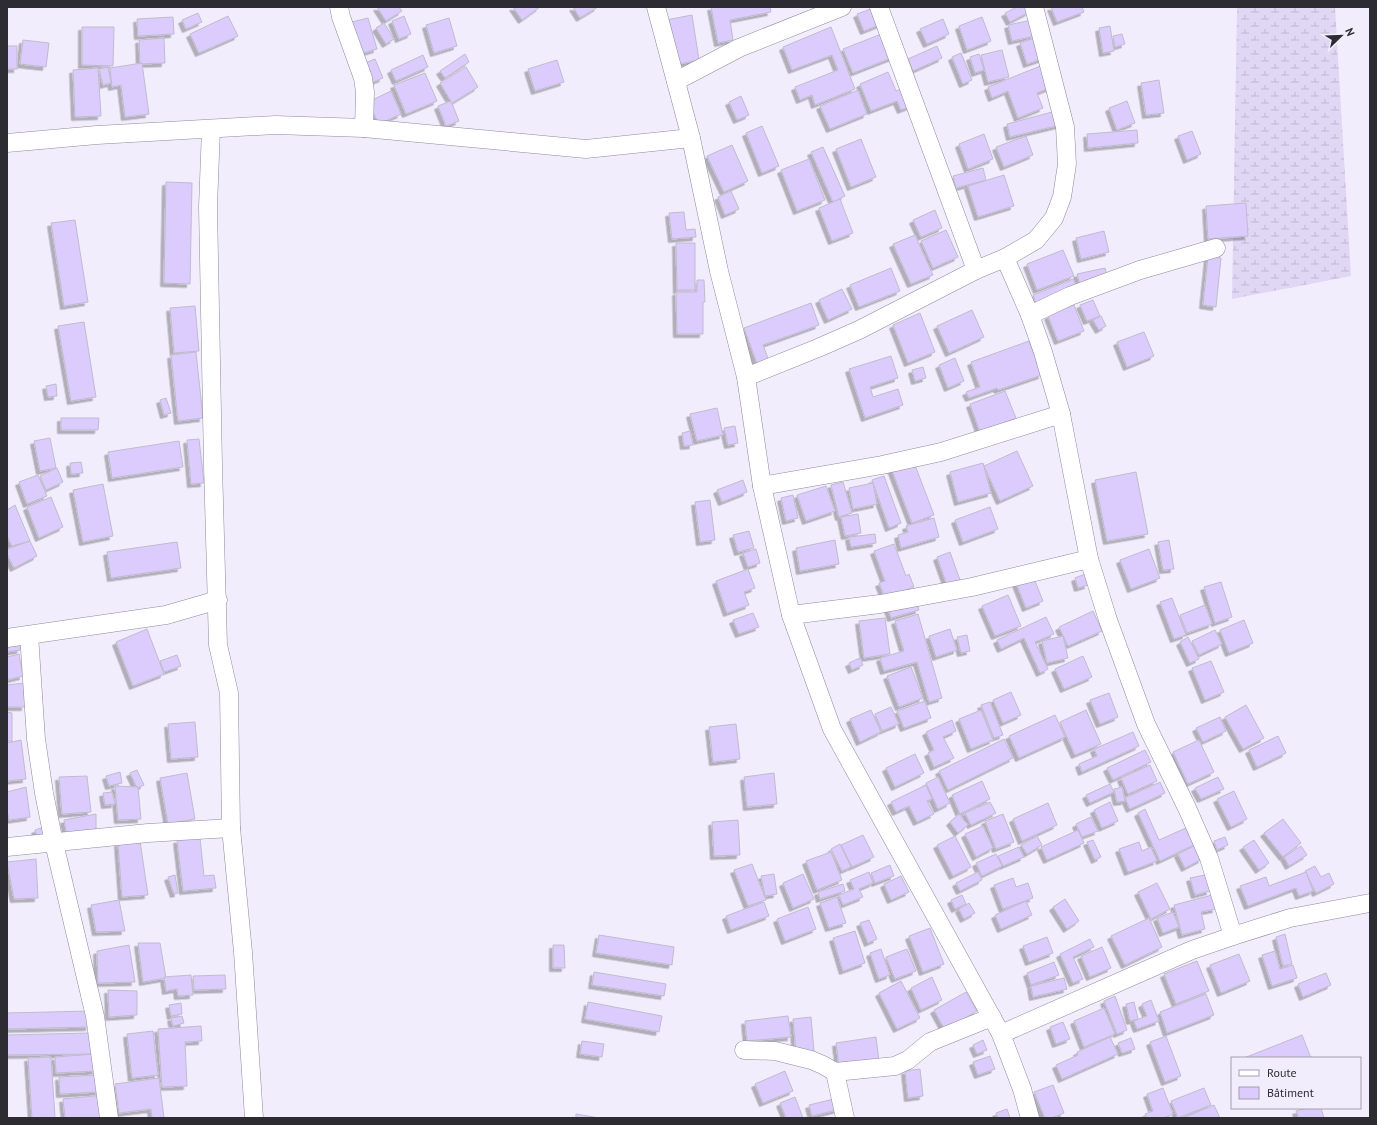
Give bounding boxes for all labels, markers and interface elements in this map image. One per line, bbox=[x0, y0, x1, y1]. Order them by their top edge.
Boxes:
north arrow bbox=[1321, 16, 1361, 56]
text: N bbox=[1342, 26, 1358, 38]
legend bbox=[1231, 1057, 1361, 1109]
text: Route bbox=[1267, 1065, 1297, 1080]
text: Bâtiment bbox=[1267, 1085, 1314, 1100]

